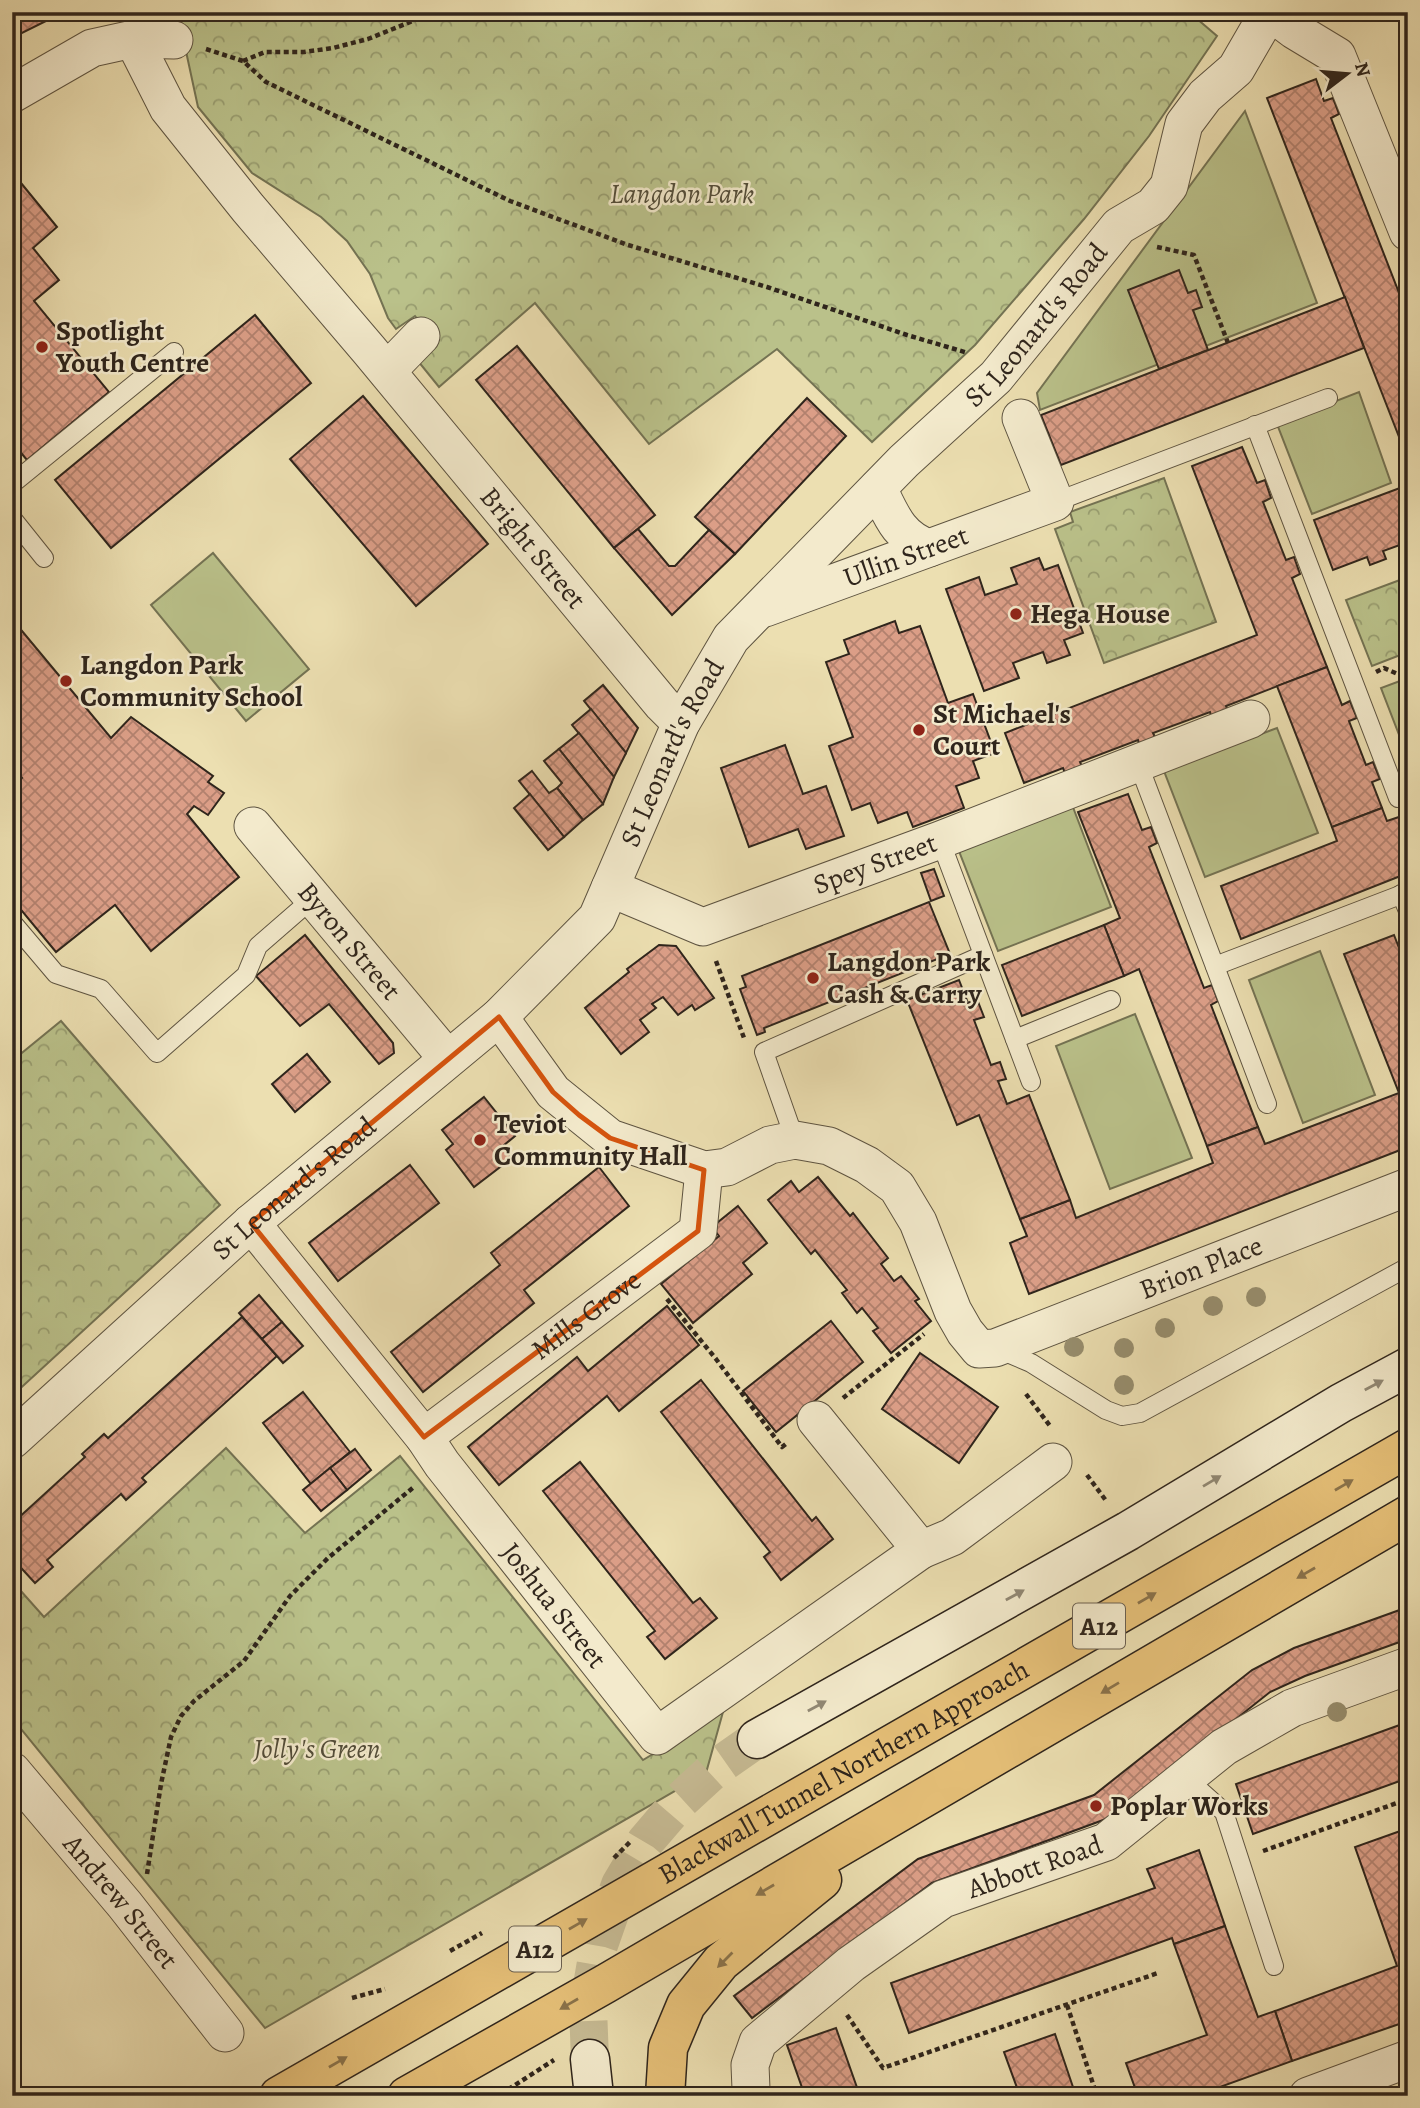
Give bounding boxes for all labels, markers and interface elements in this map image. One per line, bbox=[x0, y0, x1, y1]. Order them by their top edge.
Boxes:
north arrow bbox=[1312, 38, 1382, 108]
text: N bbox=[1348, 59, 1377, 80]
park label: Langdon Park bbox=[610, 175, 754, 213]
street label: St Leonard's Road bbox=[956, 234, 1117, 416]
place label: Spotlight Youth Centre bbox=[55, 312, 209, 382]
marker: Spotlight Youth Centre bbox=[34, 339, 50, 355]
street label: Bright Street bbox=[471, 479, 595, 617]
street label: Ullin Street bbox=[838, 516, 974, 597]
place label: Hega House bbox=[1030, 595, 1170, 633]
marker: Hega House bbox=[1008, 606, 1024, 622]
place label: Langdon Park Community School bbox=[80, 646, 303, 716]
street label: St Leonard's Road bbox=[611, 651, 734, 853]
marker: Langdon Park Community School bbox=[58, 673, 74, 689]
place label: St Michael's Court bbox=[933, 695, 1071, 765]
marker: St Michael's Court bbox=[911, 722, 927, 738]
street label: Spey Street bbox=[808, 824, 942, 904]
street label: Byron Street bbox=[289, 874, 410, 1008]
place label: Langdon Park Cash & Carry bbox=[827, 943, 991, 1013]
marker: Langdon Park Cash & Carry bbox=[805, 970, 821, 986]
place label: Teviot Community Hall bbox=[494, 1105, 688, 1175]
street label: St Leonard's Road bbox=[203, 1107, 385, 1269]
marker: Teviot Community Hall bbox=[472, 1132, 488, 1148]
street label: Brion Place bbox=[1134, 1226, 1268, 1309]
street label: Mills Grove bbox=[523, 1261, 649, 1369]
one-way arrow bbox=[1365, 1379, 1384, 1391]
one-way arrow bbox=[1202, 1474, 1221, 1487]
one-way arrow bbox=[1335, 1479, 1354, 1491]
street label: Joshua Street bbox=[492, 1535, 616, 1676]
one-way arrow bbox=[1296, 1567, 1316, 1579]
one-way arrow bbox=[1005, 1589, 1025, 1601]
one-way arrow bbox=[1137, 1592, 1157, 1604]
road number: A12 bbox=[1073, 1604, 1125, 1648]
street label: Blackwall Tunnel Northern Approach bbox=[651, 1650, 1036, 1893]
one-way arrow bbox=[1100, 1682, 1119, 1694]
one-way arrow bbox=[807, 1700, 826, 1712]
park label: Jolly's Green bbox=[253, 1730, 380, 1768]
place label: Poplar Works bbox=[1110, 1787, 1269, 1825]
marker: Poplar Works bbox=[1088, 1798, 1104, 1814]
street label: Andrew Street bbox=[54, 1825, 187, 1977]
street label: Abbott Road bbox=[961, 1825, 1108, 1908]
one-way arrow bbox=[756, 1884, 775, 1896]
one-way arrow bbox=[569, 1918, 588, 1930]
road number: A12 bbox=[509, 1926, 561, 1972]
one-way arrow bbox=[716, 1951, 733, 1968]
one-way arrow bbox=[559, 1998, 578, 2010]
one-way arrow bbox=[329, 2056, 348, 2068]

